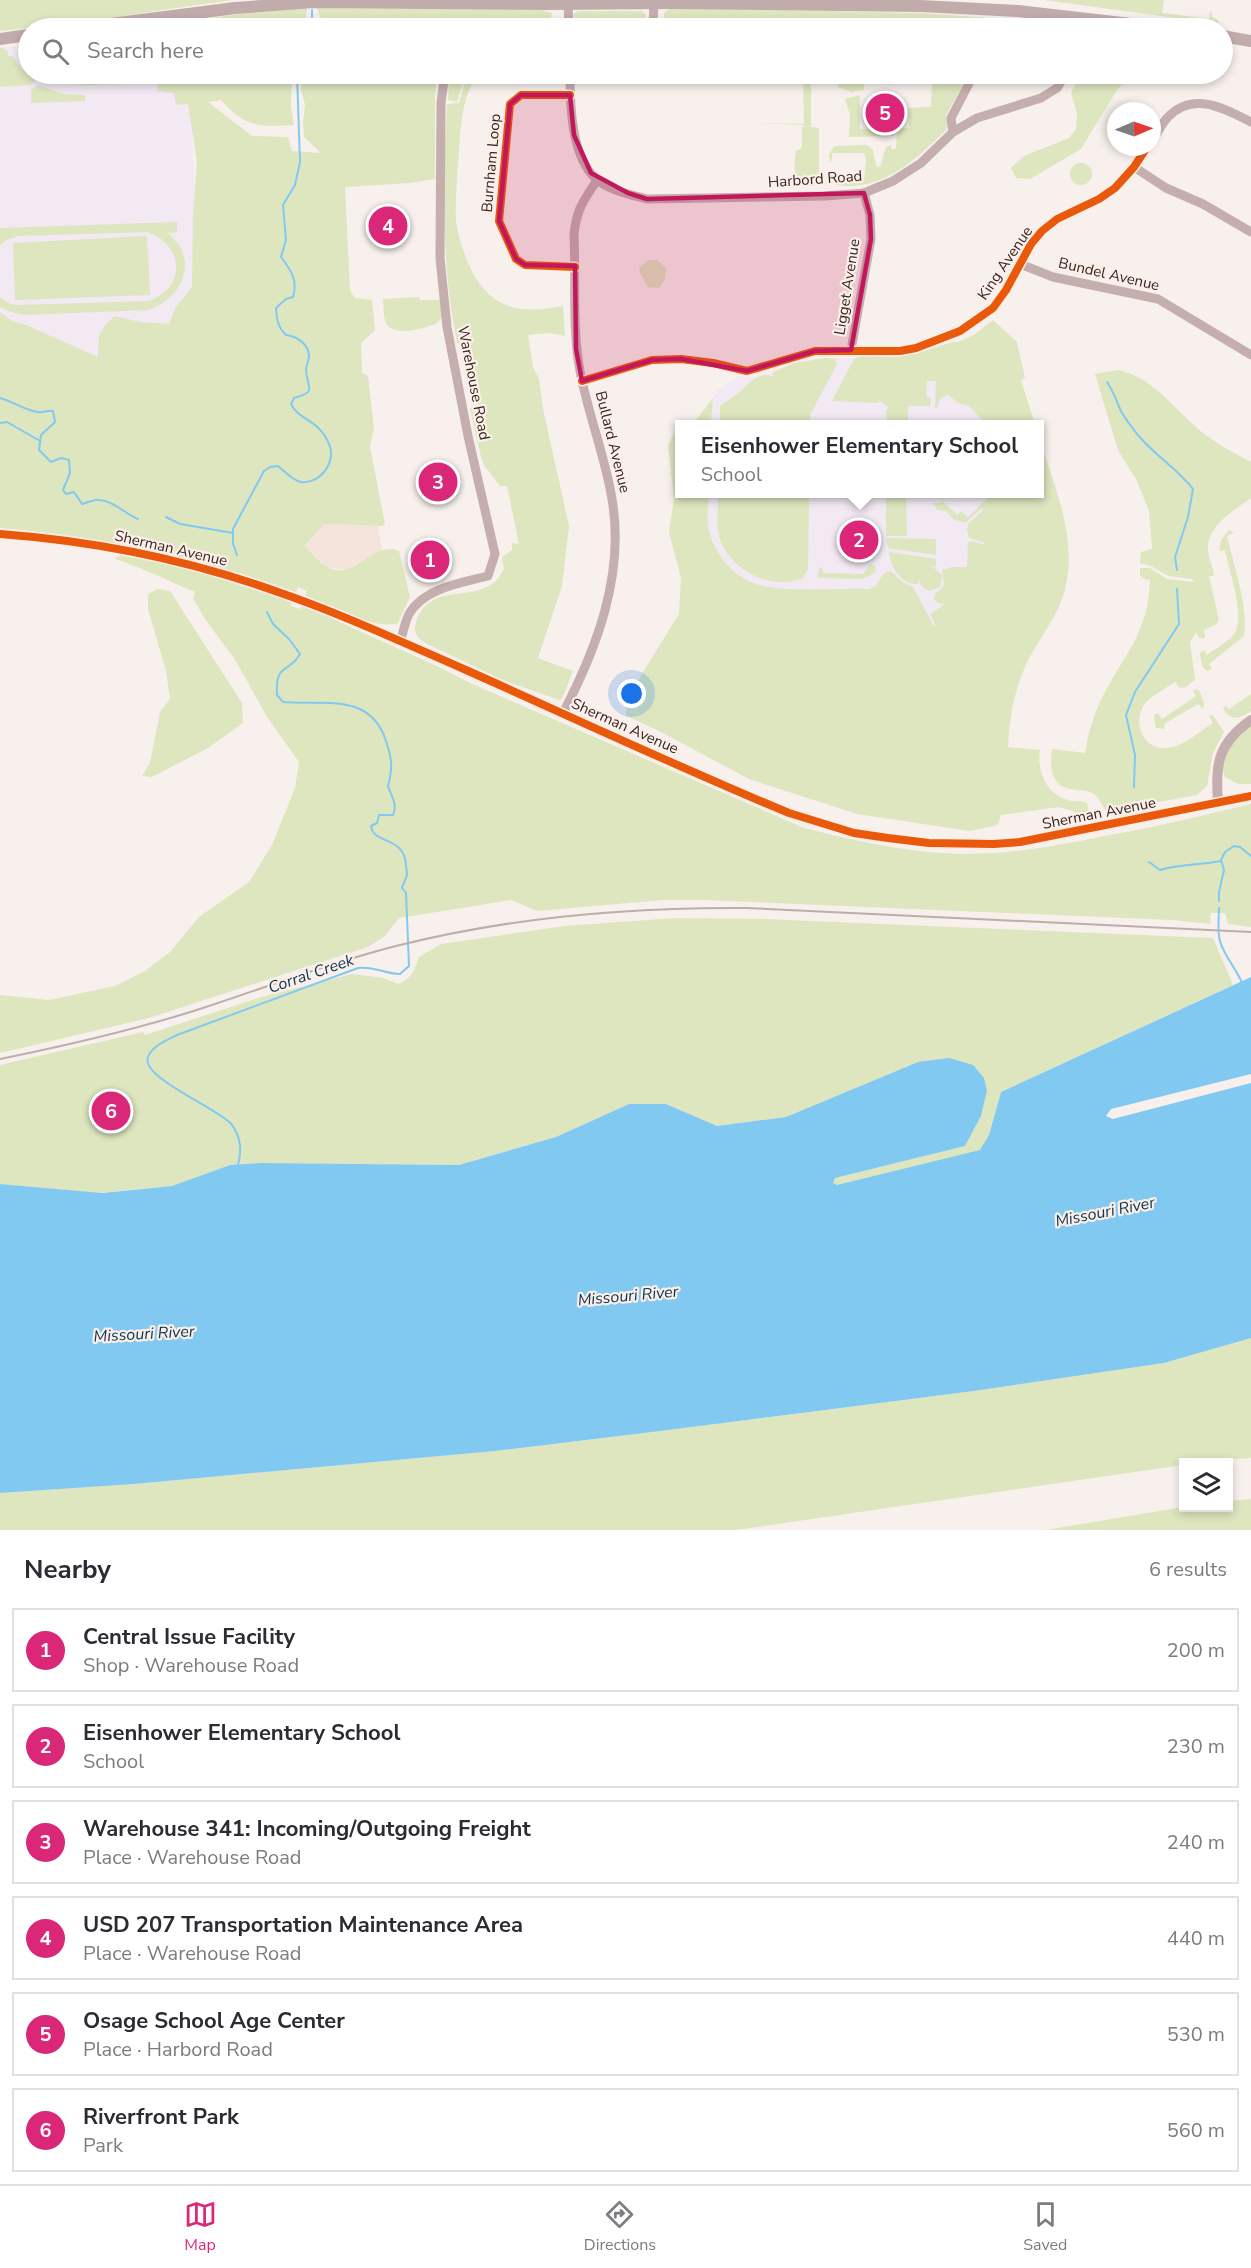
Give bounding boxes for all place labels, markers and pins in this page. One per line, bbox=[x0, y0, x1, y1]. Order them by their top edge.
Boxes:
pin: 5 bbox=[866, 90, 904, 136]
pin: 4 bbox=[368, 204, 408, 248]
pin: 3 bbox=[418, 460, 458, 504]
pin: 2 bbox=[840, 518, 878, 562]
pin: 1 bbox=[410, 538, 450, 582]
pin: 6 bbox=[92, 1088, 130, 1134]

